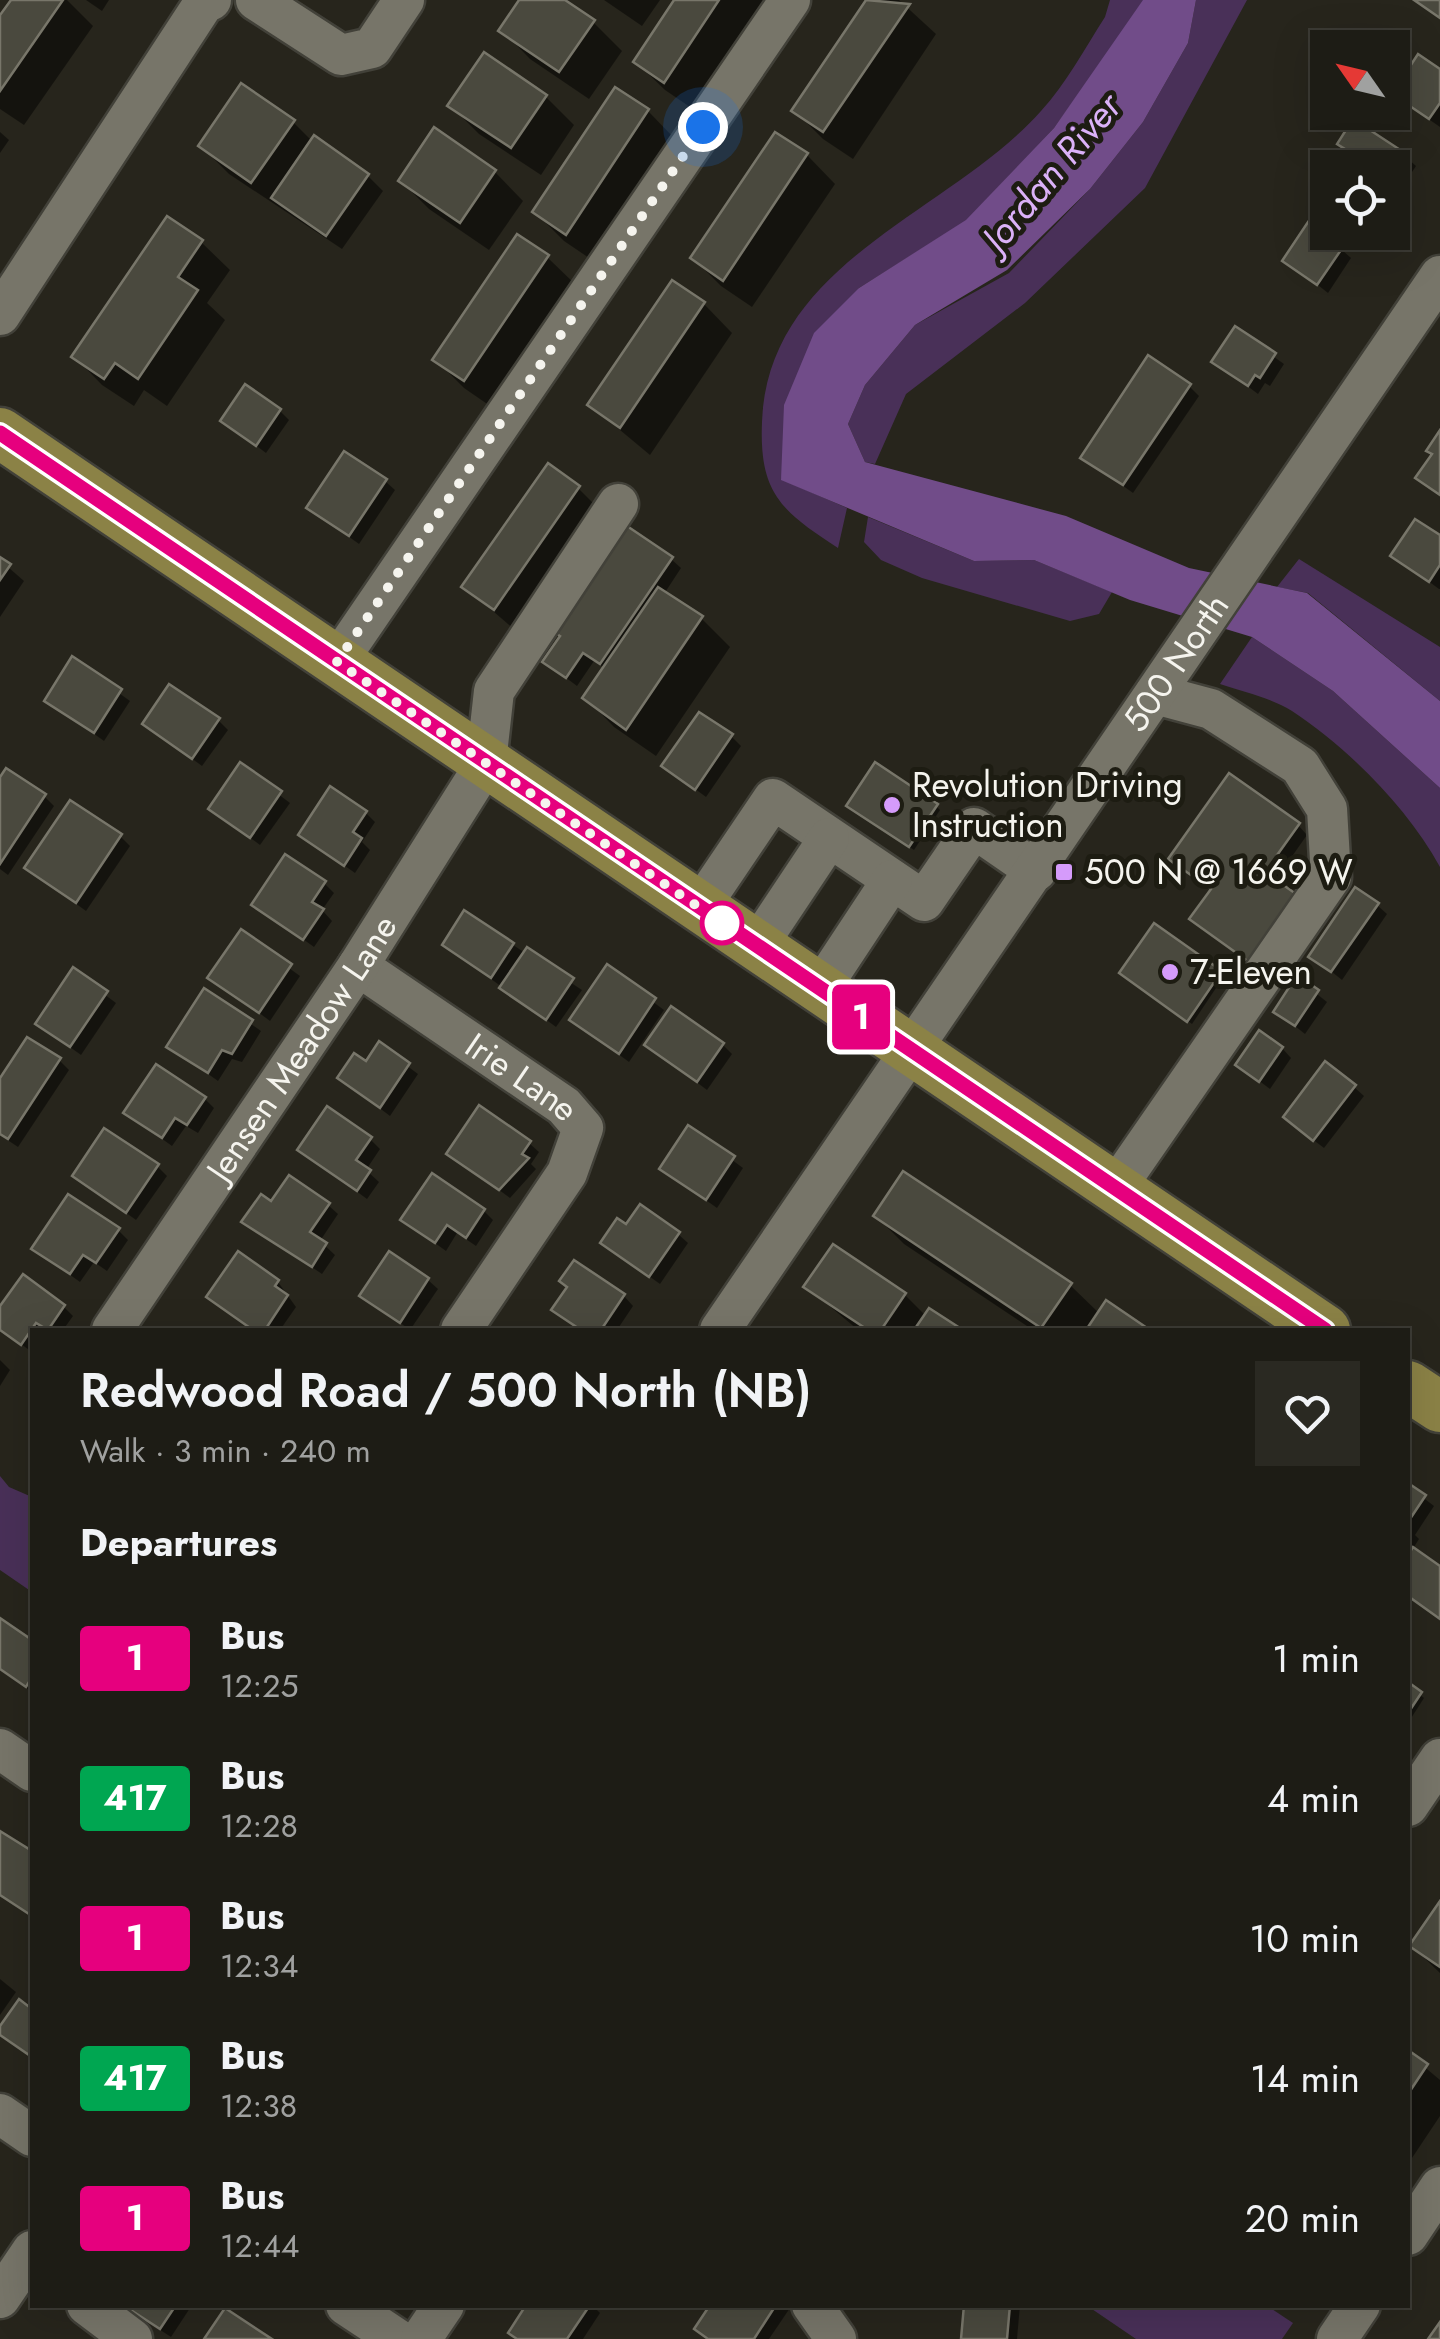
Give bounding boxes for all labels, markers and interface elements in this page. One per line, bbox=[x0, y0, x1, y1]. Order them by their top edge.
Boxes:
north arrow bbox=[1310, 30, 1410, 130]
map controls bbox=[1310, 30, 1410, 250]
water label: Jordan River bbox=[964, 79, 1135, 269]
your location bbox=[678, 102, 728, 152]
button: locate bbox=[1310, 150, 1410, 250]
street label: 500 North bbox=[1111, 584, 1241, 742]
place label: Revolution Driving Instruction bbox=[912, 760, 1183, 850]
marker: Revolution Driving Instruction bbox=[881, 794, 903, 816]
place label: 500 N @ 1669 W bbox=[1084, 847, 1353, 897]
marker: 500 N @ 1669 W bbox=[1053, 861, 1075, 883]
unlabelled marker bbox=[701, 902, 743, 944]
street label: Jensen Meadow Lane bbox=[192, 905, 409, 1194]
place label: 7-Eleven bbox=[1190, 947, 1312, 997]
marker: 7-Eleven bbox=[1159, 961, 1181, 983]
line badge: 1 bbox=[828, 984, 894, 1050]
text: 1 bbox=[852, 992, 870, 1042]
street label: Irie Lane bbox=[455, 1021, 591, 1132]
text: Redwood Road / 500 North (NB) bbox=[80, 1356, 812, 1425]
button: heart bbox=[1255, 1361, 1360, 1466]
text: Walk · 3 min · 240 m bbox=[80, 1428, 371, 1474]
text: Departures bbox=[80, 1515, 277, 1570]
text: Bus bbox=[220, 1608, 284, 1663]
text: 1 min bbox=[1272, 1631, 1360, 1686]
text: 1 bbox=[126, 1633, 144, 1683]
text: 12:25 bbox=[220, 1663, 298, 1709]
text: Bus bbox=[220, 1748, 284, 1803]
text: 4 min bbox=[1267, 1771, 1360, 1826]
text: 417 bbox=[103, 1773, 167, 1823]
text: 12:28 bbox=[220, 1803, 298, 1849]
text: Bus bbox=[220, 1888, 284, 1943]
text: 10 min bbox=[1249, 1911, 1360, 1966]
text: 1 bbox=[126, 1913, 144, 1963]
text: 12:34 bbox=[220, 1943, 298, 1989]
text: Bus bbox=[220, 2028, 284, 2083]
text: 14 min bbox=[1250, 2051, 1360, 2106]
text: 417 bbox=[103, 2053, 167, 2103]
text: 12:38 bbox=[220, 2083, 297, 2129]
text: Bus bbox=[220, 2168, 284, 2223]
text: 20 min bbox=[1245, 2191, 1360, 2246]
text: 1 bbox=[126, 2193, 144, 2243]
text: 12:44 bbox=[220, 2223, 300, 2269]

